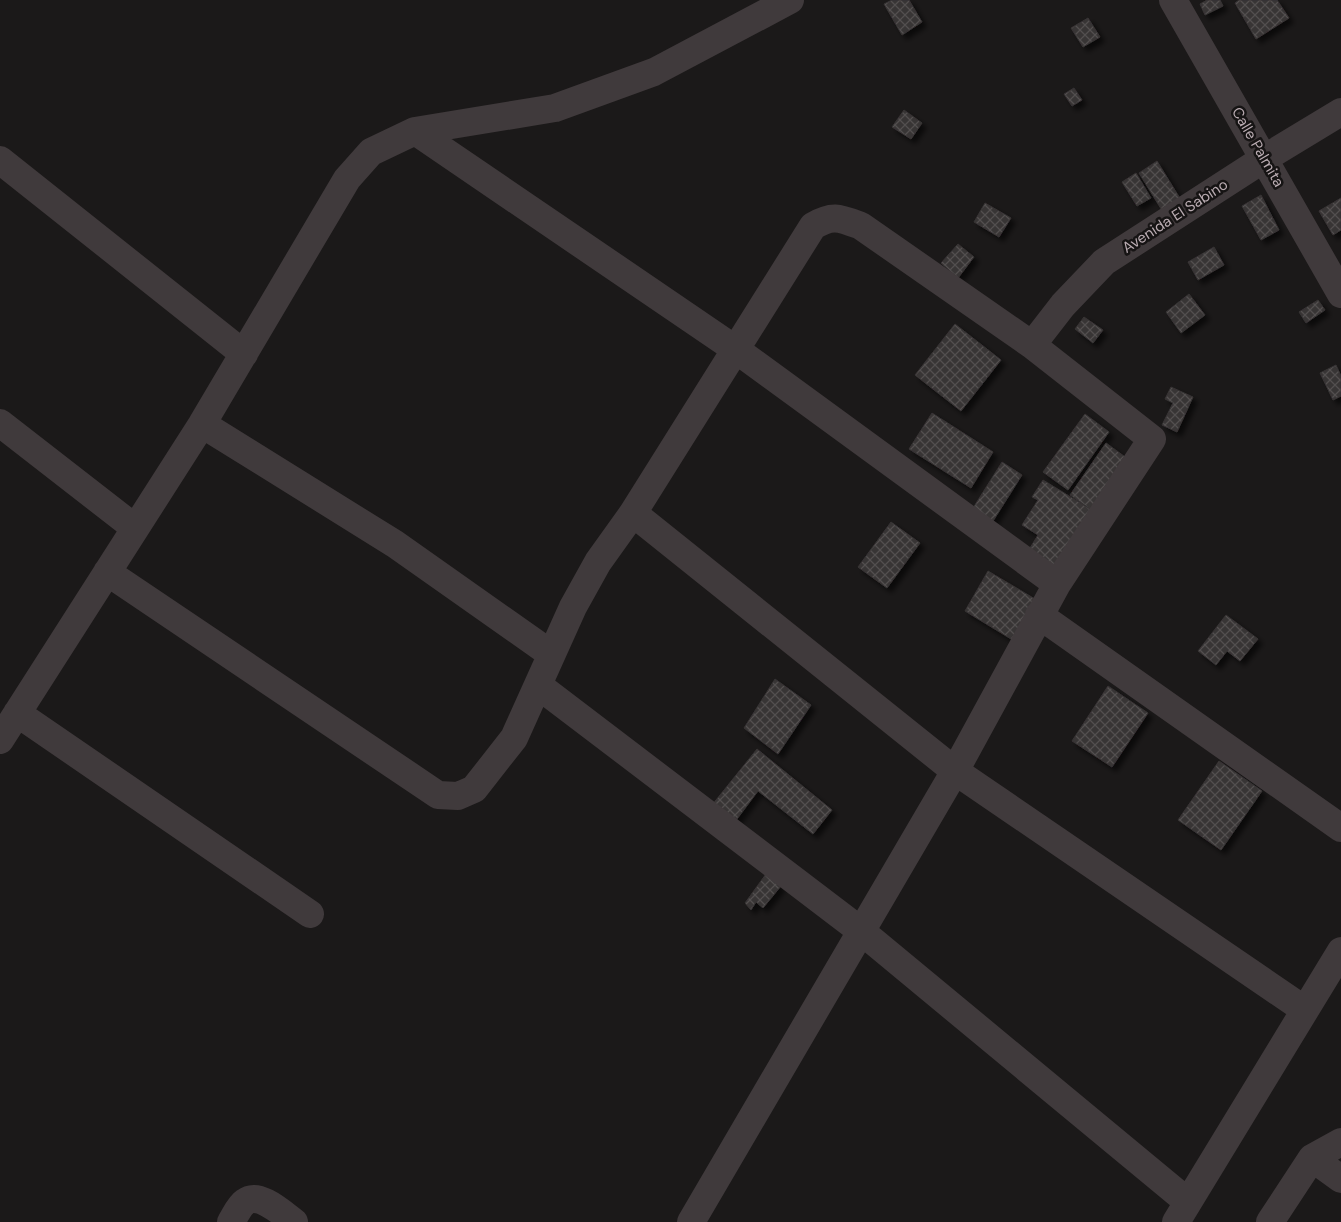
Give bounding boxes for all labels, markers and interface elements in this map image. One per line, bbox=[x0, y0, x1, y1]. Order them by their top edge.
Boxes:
street label: Calle Palmita bbox=[1227, 103, 1289, 191]
street label: Avenida El Sabino bbox=[1118, 174, 1232, 258]

